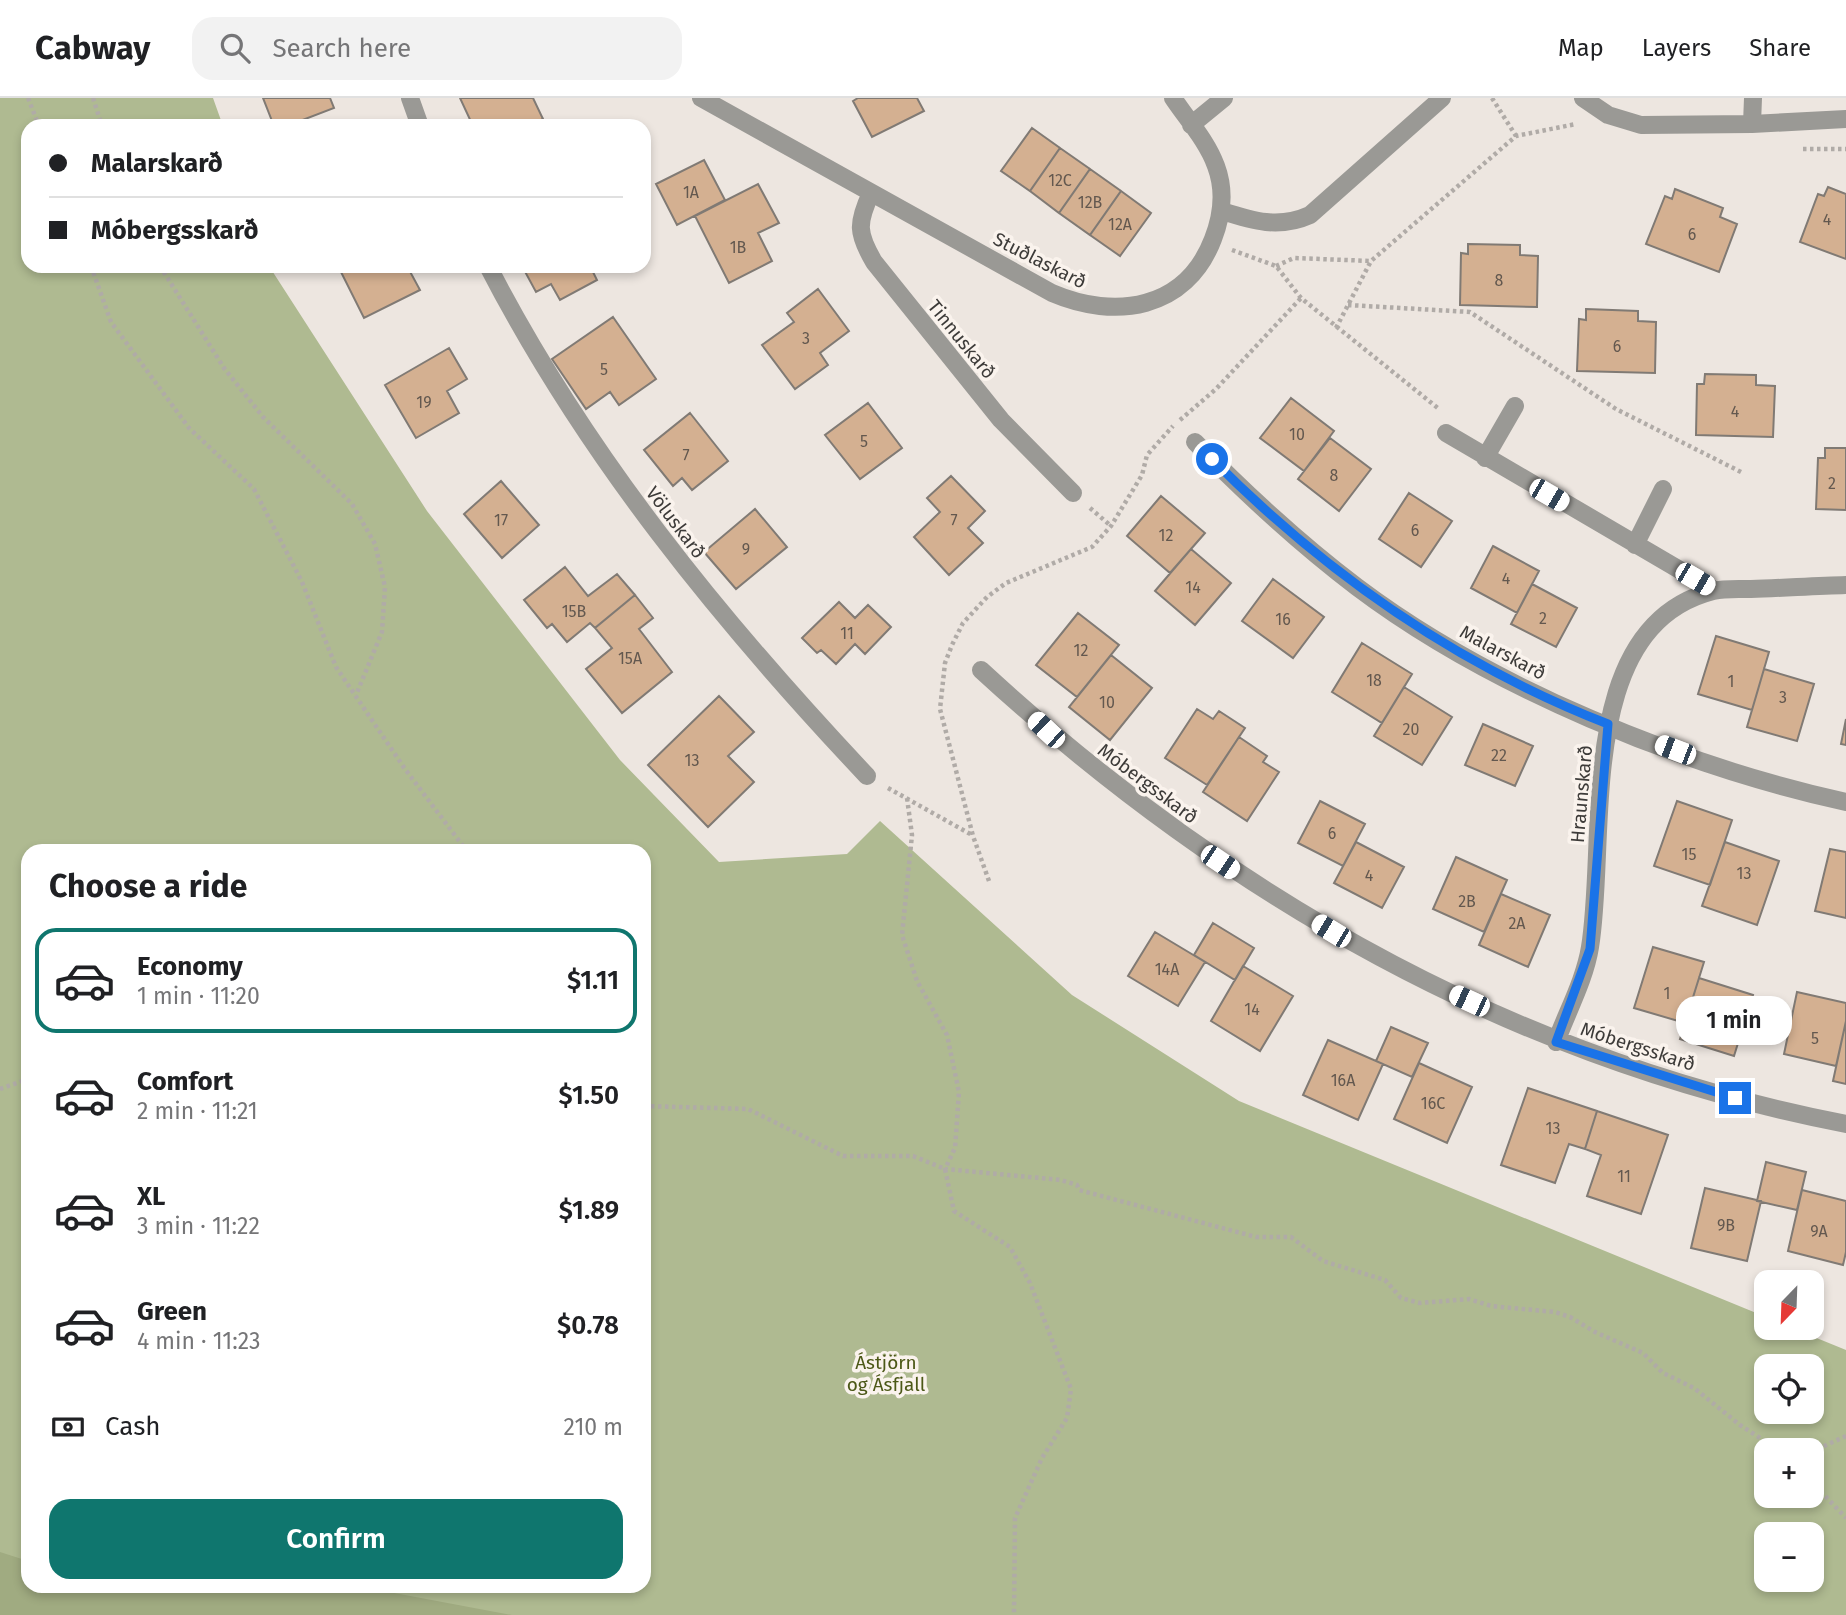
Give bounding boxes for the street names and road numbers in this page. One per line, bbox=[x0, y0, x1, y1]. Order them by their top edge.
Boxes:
street label: Stuðlaskarð bbox=[990, 227, 1090, 294]
street label: Tinnuskarð bbox=[923, 295, 1000, 383]
street label: Völuskarð bbox=[641, 482, 710, 563]
street label: Malarskarð bbox=[1456, 620, 1550, 685]
street label: Móbergsskarð bbox=[1093, 738, 1202, 828]
street label: Hraunskarð bbox=[1566, 744, 1597, 844]
street label: Móbergsskarð bbox=[1578, 1017, 1698, 1076]

